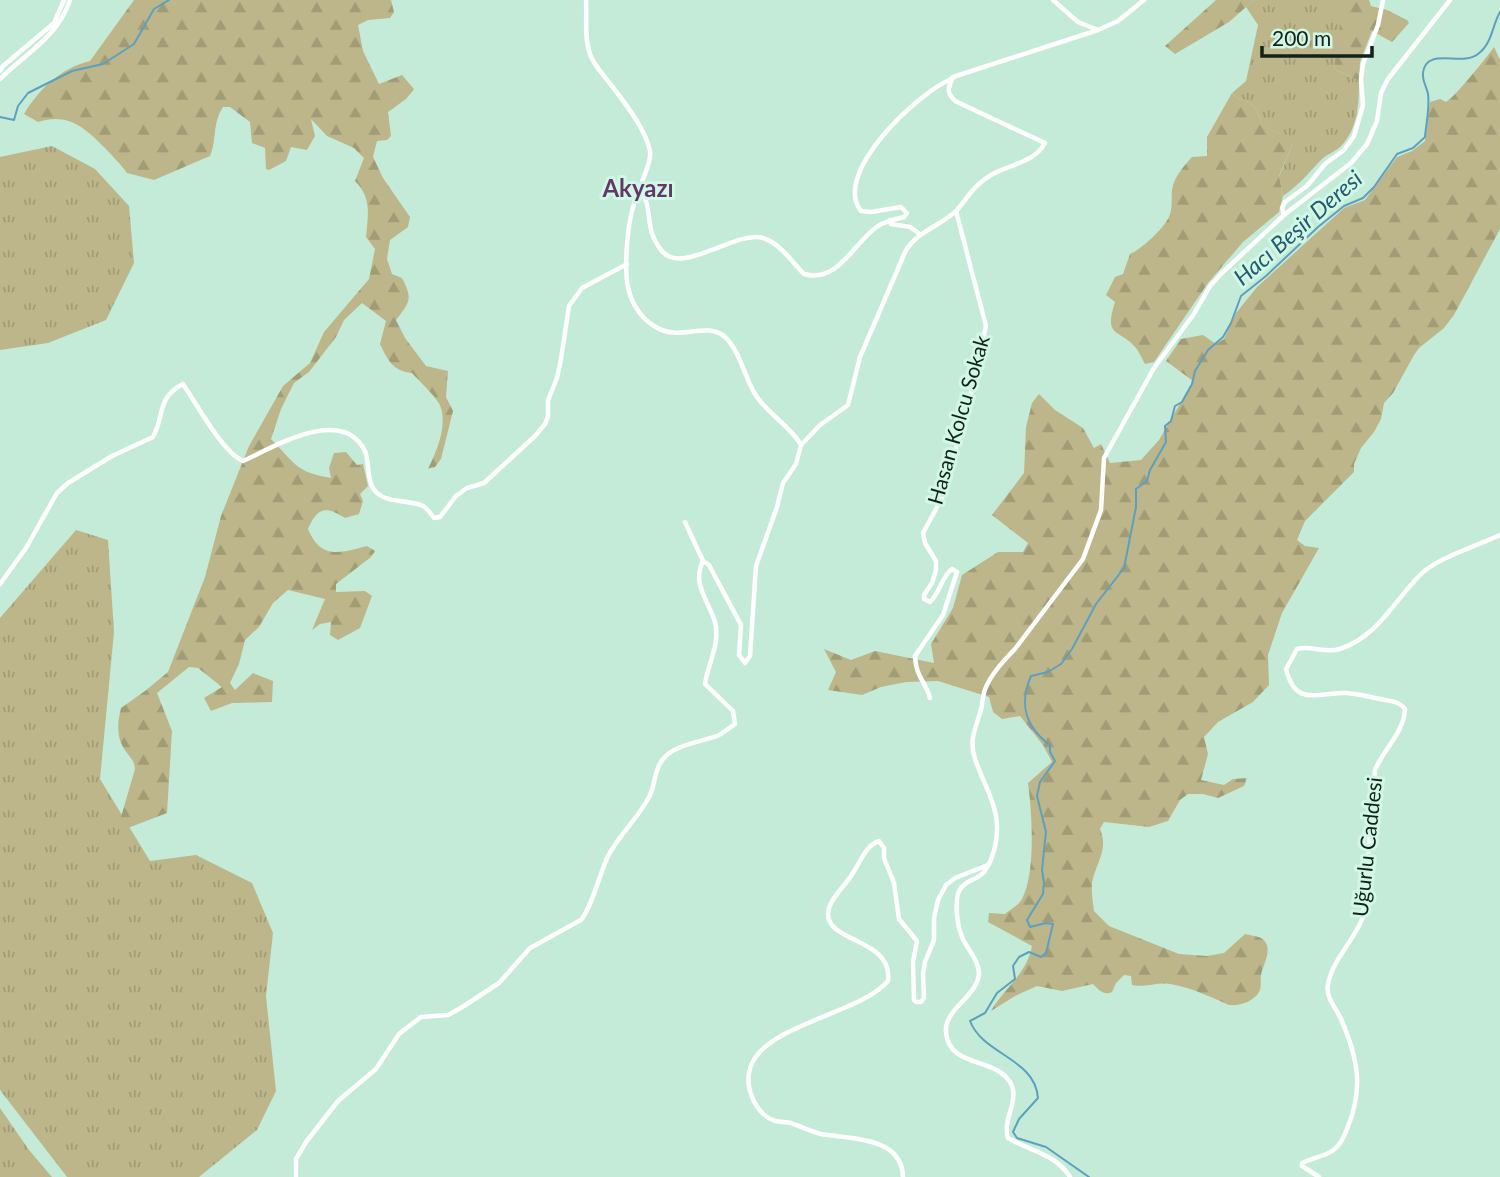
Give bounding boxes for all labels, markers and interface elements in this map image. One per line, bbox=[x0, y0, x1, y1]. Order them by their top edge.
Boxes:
scale bar bbox=[1262, 14, 1372, 58]
text: 200 m bbox=[1272, 25, 1331, 50]
water label: Hacı Beşir Deresi bbox=[1227, 164, 1367, 291]
district label: Akyazı bbox=[601, 173, 674, 202]
street label: Hasan Kolcu Sokak bbox=[921, 332, 994, 507]
street label: Uğurlu Caddesi bbox=[1347, 776, 1386, 918]

